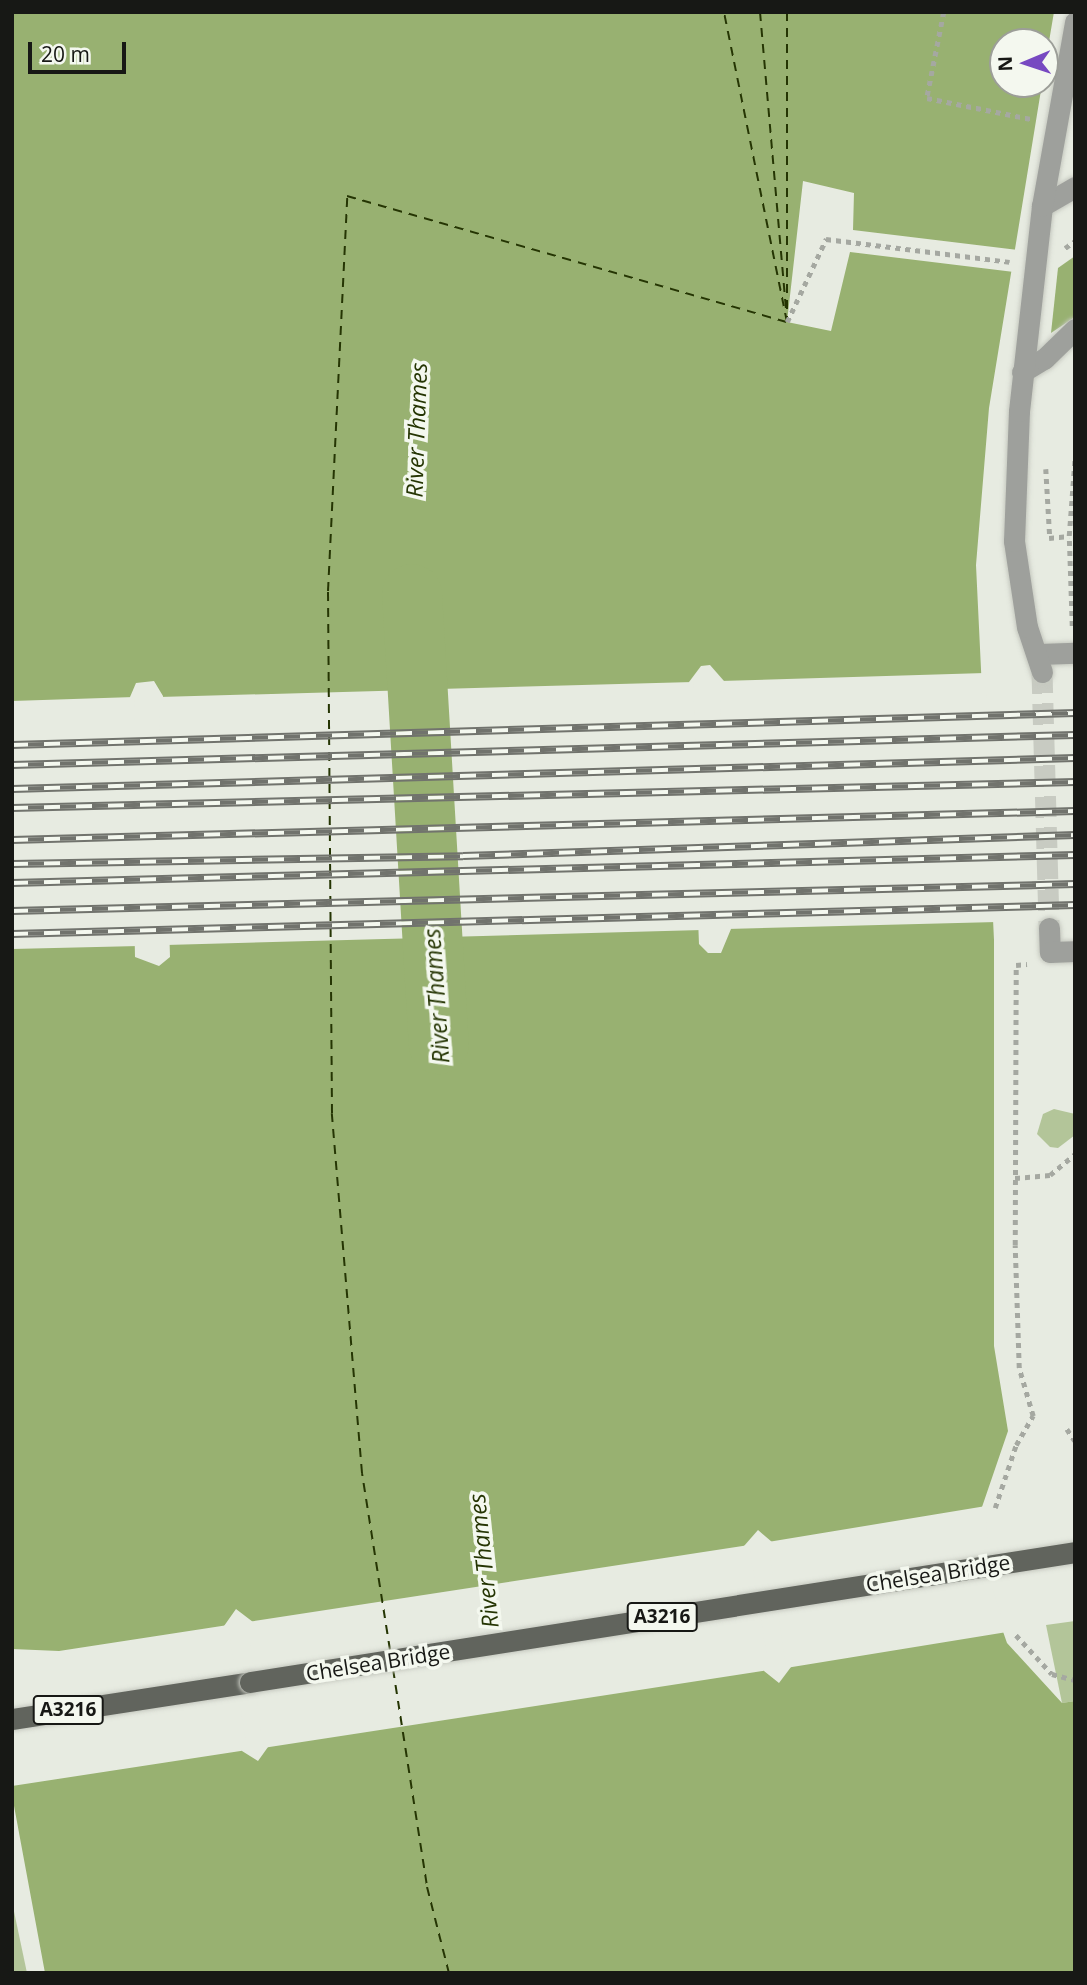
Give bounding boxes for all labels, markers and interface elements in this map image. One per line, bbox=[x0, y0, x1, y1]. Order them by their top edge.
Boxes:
scale bar bbox=[32, 28, 130, 72]
north arrow bbox=[989, 28, 1059, 98]
text: 20 m bbox=[41, 40, 90, 68]
text: N bbox=[992, 55, 1018, 72]
water label: River Thames bbox=[400, 362, 432, 498]
water label: River Thames bbox=[418, 928, 454, 1064]
water label: River Thames bbox=[462, 1492, 504, 1630]
street label: Chelsea Bridge bbox=[864, 1549, 1012, 1597]
road number: A3216 bbox=[625, 1602, 699, 1632]
street label: Chelsea Bridge bbox=[304, 1638, 452, 1686]
road number: A3216 bbox=[31, 1694, 105, 1726]

